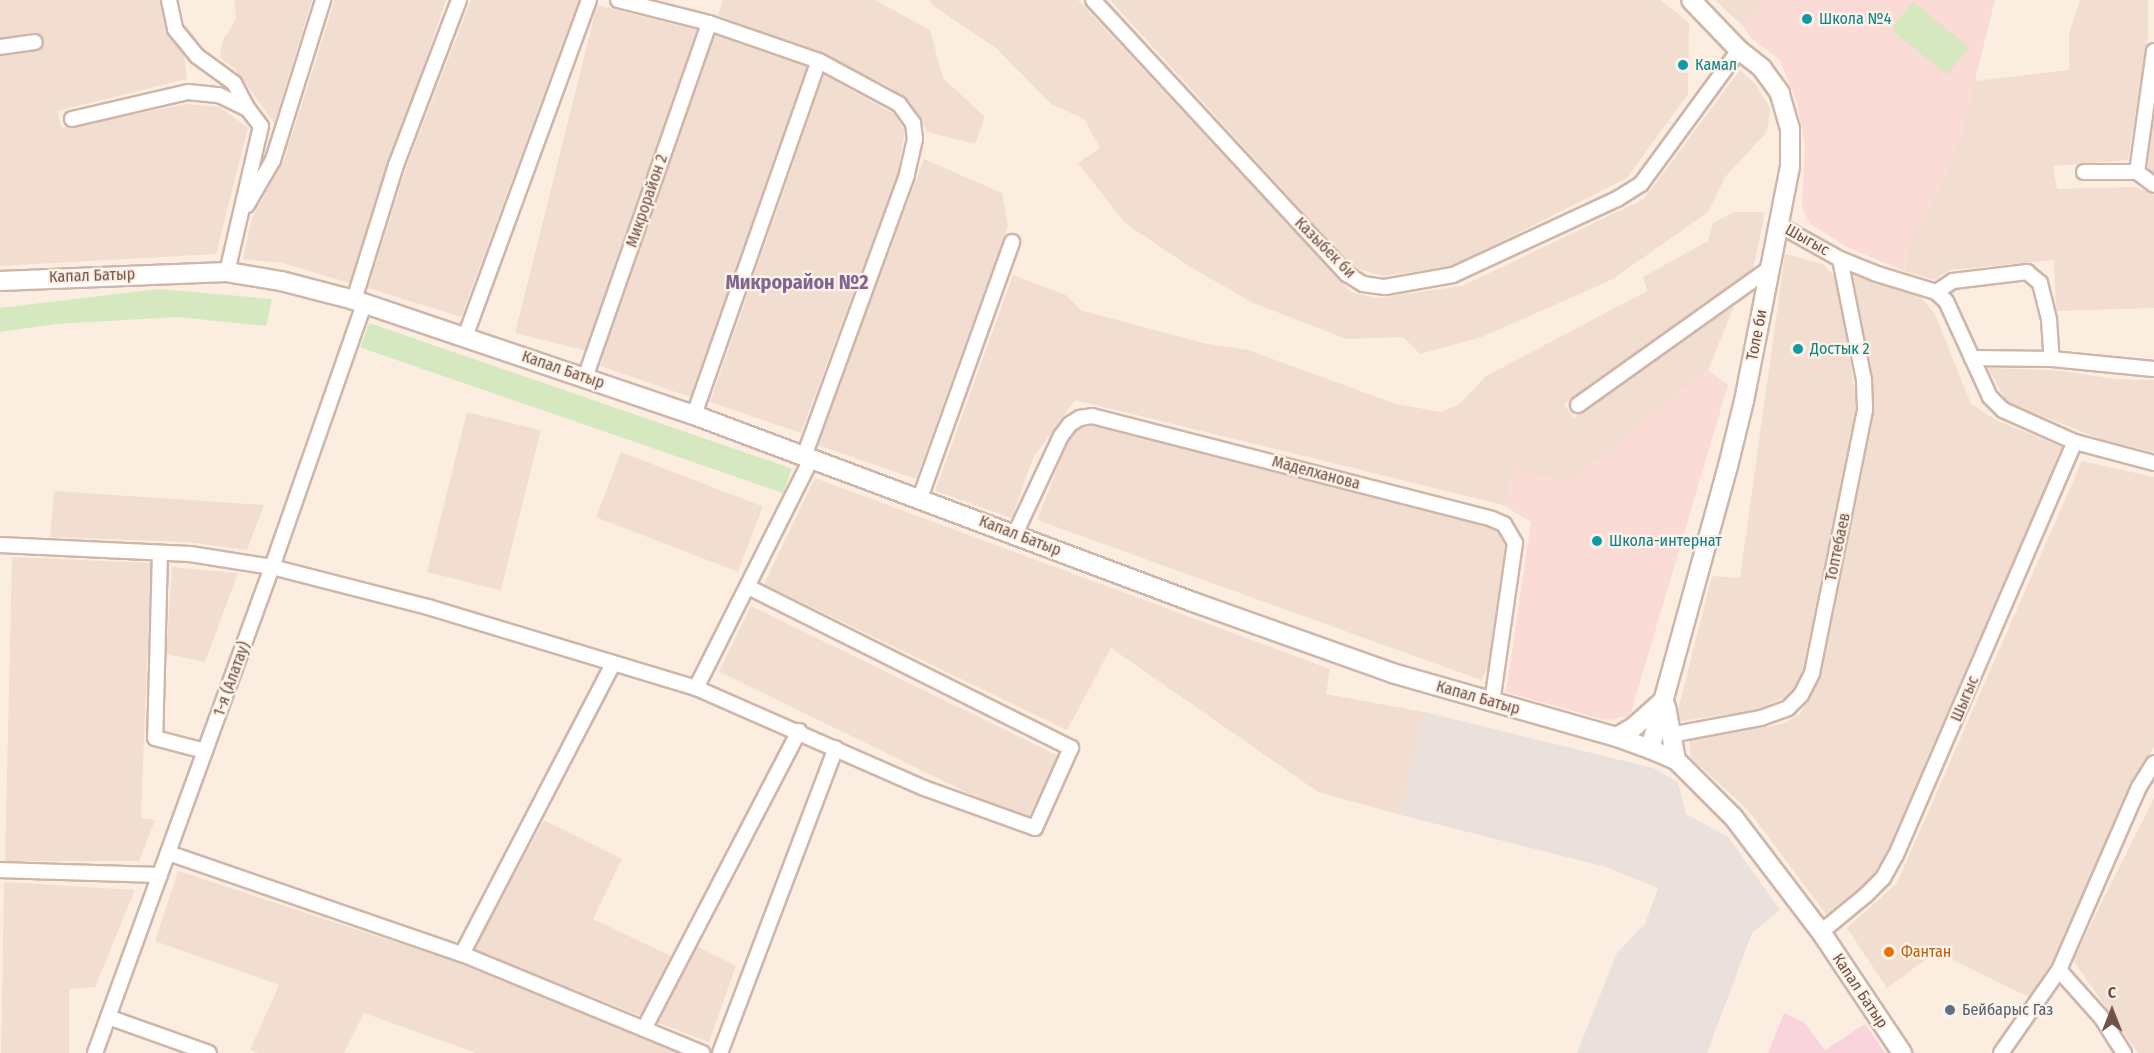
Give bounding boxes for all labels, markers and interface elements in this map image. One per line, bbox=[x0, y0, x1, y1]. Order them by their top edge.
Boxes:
place label: Школа №4 bbox=[1819, 9, 1891, 29]
marker: Школа №4 bbox=[1800, 12, 1814, 26]
place label: Камал bbox=[1695, 55, 1737, 75]
marker: Камал bbox=[1676, 58, 1690, 72]
street label: Микрорайон 2 bbox=[622, 152, 672, 250]
street label: Казыбек би bbox=[1290, 213, 1360, 283]
street label: Шыгыс bbox=[1782, 220, 1832, 260]
street label: Капал Батыр bbox=[49, 265, 135, 287]
district label: Микрорайон №2 bbox=[725, 270, 869, 294]
street label: Толе би bbox=[1743, 308, 1771, 362]
place label: Достык 2 bbox=[1810, 339, 1870, 359]
marker: Достык 2 bbox=[1791, 342, 1805, 356]
street label: Капал Батыр bbox=[519, 347, 607, 393]
street label: Маделханова bbox=[1270, 452, 1362, 494]
street label: Топтебаев bbox=[1821, 511, 1855, 583]
street label: Капал Батыр bbox=[976, 512, 1064, 560]
place label: Школа-интернат bbox=[1609, 531, 1722, 551]
marker: Школа-интернат bbox=[1590, 534, 1604, 548]
street label: 1-я (Алатау) bbox=[210, 639, 254, 719]
street label: Шыгыс bbox=[1947, 673, 1983, 725]
street label: Капал Батыр bbox=[1434, 677, 1522, 719]
place label: Фантан bbox=[1901, 942, 1951, 962]
marker: Фантан bbox=[1882, 945, 1896, 959]
street label: Капал Батыр bbox=[1828, 950, 1892, 1032]
north arrow bbox=[2082, 981, 2142, 1041]
text: С bbox=[2108, 983, 2116, 1002]
place label: Бейбарыс Газ bbox=[1962, 1000, 2053, 1020]
marker: Бейбарыс Газ bbox=[1943, 1003, 1957, 1017]

